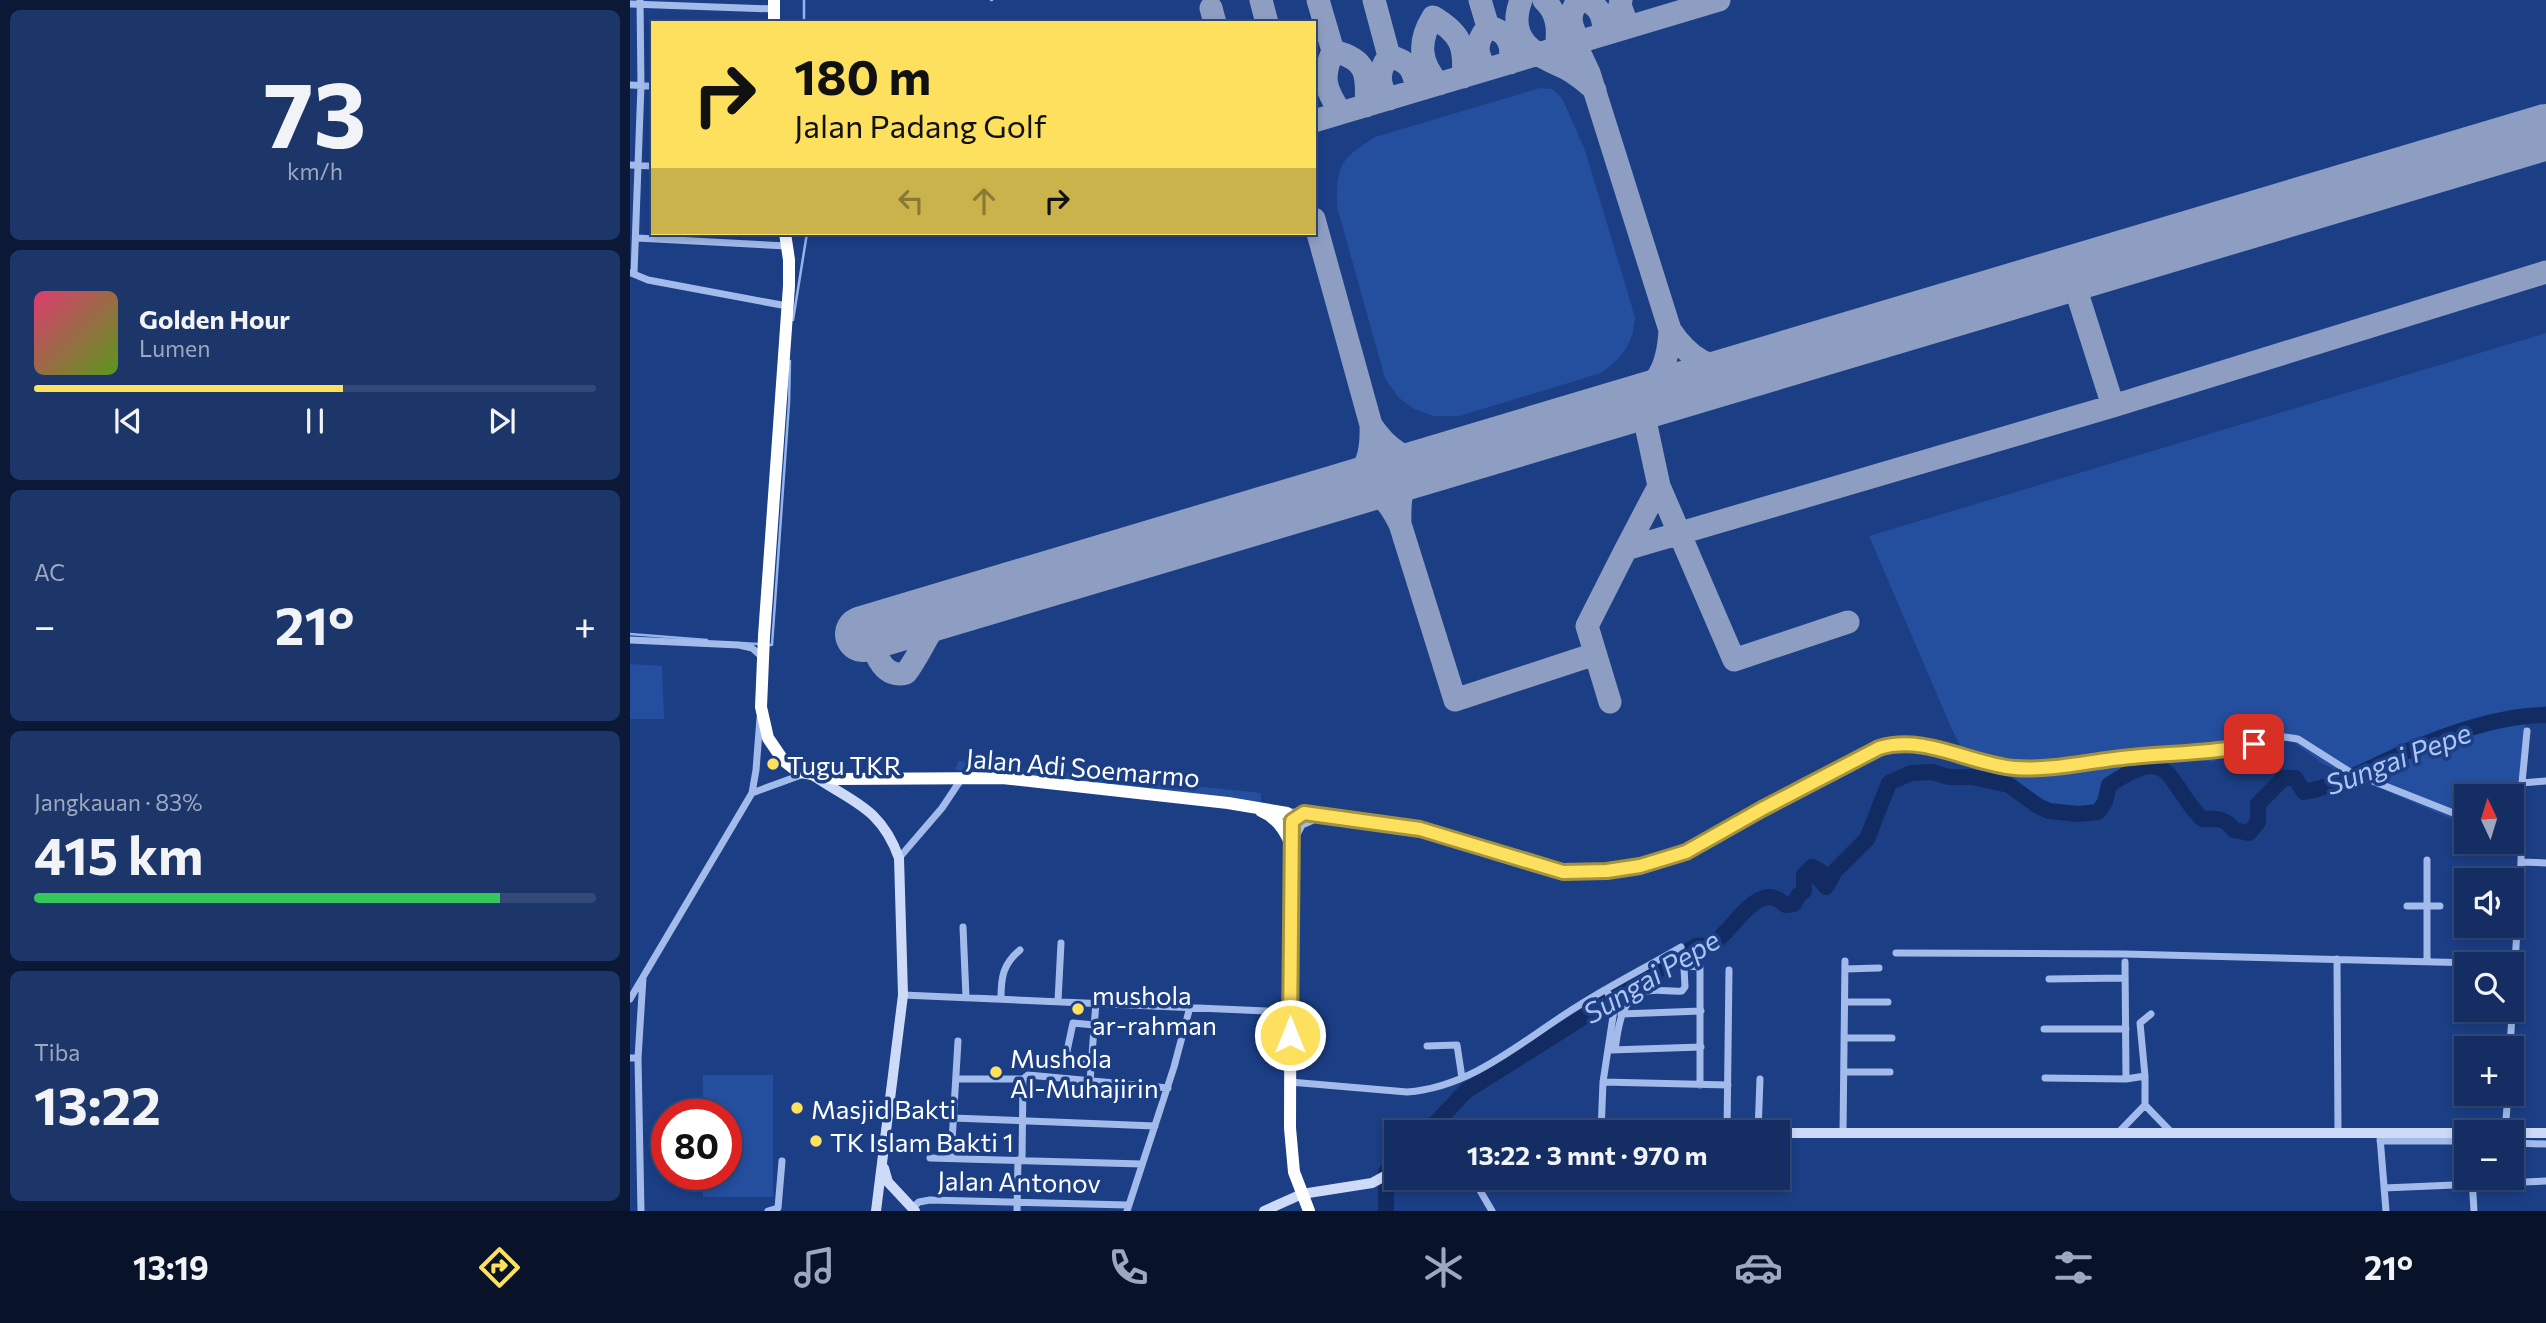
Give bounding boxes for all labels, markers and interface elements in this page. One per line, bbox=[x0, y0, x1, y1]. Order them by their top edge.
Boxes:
text: 180 m bbox=[794, 45, 931, 105]
icon: right bbox=[679, 49, 770, 140]
text: 73 bbox=[263, 55, 367, 167]
text: Jalan Padang Golf bbox=[794, 105, 1047, 145]
text: km/h bbox=[287, 157, 343, 185]
icon: left bbox=[892, 182, 930, 220]
icon: ahead bbox=[965, 182, 1003, 220]
icon: right bbox=[1038, 182, 1076, 220]
text: Golden Hour bbox=[139, 303, 290, 334]
text: Lumen bbox=[139, 334, 210, 362]
icon: previous bbox=[109, 402, 147, 440]
icon: pause bbox=[296, 402, 334, 440]
icon: next bbox=[483, 402, 521, 440]
text: AC bbox=[34, 558, 65, 586]
text: 21° bbox=[275, 592, 354, 656]
text: − bbox=[34, 601, 56, 648]
text: + bbox=[574, 601, 596, 648]
pin bbox=[2224, 714, 2284, 774]
water label: Sungai Pepe bbox=[2320, 715, 2476, 801]
icon: arrive bbox=[2235, 725, 2273, 763]
street label: Jalan Adi Soemarmo bbox=[965, 741, 1201, 793]
place label: Tugu TKR bbox=[787, 749, 901, 780]
marker: Tugu TKR bbox=[765, 756, 781, 772]
north arrow bbox=[2454, 784, 2524, 854]
map controls bbox=[2454, 784, 2524, 1190]
text: Jangkauan · 83% bbox=[34, 788, 202, 816]
text: 415 km bbox=[34, 822, 203, 886]
button: sound bbox=[2454, 868, 2524, 938]
water label: Sungai Pepe bbox=[1576, 922, 1726, 1030]
button: search bbox=[2454, 952, 2524, 1022]
place label: mushola ar-rahman bbox=[1092, 979, 1217, 1040]
position arrow bbox=[1253, 998, 1327, 1072]
marker: mushola ar-rahman bbox=[1070, 1001, 1086, 1017]
button: + bbox=[2454, 1036, 2524, 1106]
text: Tiba bbox=[34, 1038, 80, 1066]
place label: Mushola Al-Muhajirin bbox=[1010, 1042, 1159, 1103]
marker: Mushola Al-Muhajirin bbox=[988, 1064, 1004, 1080]
text: 13:22 bbox=[34, 1072, 161, 1136]
place label: Masjid Bakti bbox=[811, 1093, 956, 1124]
speed limit sign: 80 bbox=[651, 1099, 742, 1190]
marker: Masjid Bakti bbox=[789, 1100, 805, 1116]
button: − bbox=[2454, 1120, 2524, 1190]
place label: TK Islam Bakti 1 bbox=[830, 1126, 1014, 1157]
marker: TK Islam Bakti 1 bbox=[808, 1133, 824, 1149]
text: 13:22 · 3 mnt · 970 m bbox=[1467, 1139, 1707, 1170]
street label: Jalan Antonov bbox=[937, 1164, 1101, 1198]
icon: directions bbox=[475, 1243, 524, 1292]
icon: music bbox=[790, 1243, 839, 1292]
icon: phone bbox=[1104, 1243, 1153, 1292]
icon: climate bbox=[1419, 1243, 1468, 1292]
icon: car bbox=[1734, 1243, 1783, 1292]
icon: filters bbox=[2049, 1243, 2098, 1292]
text: 13:19 bbox=[133, 1247, 209, 1287]
text: 21° bbox=[2364, 1247, 2413, 1287]

